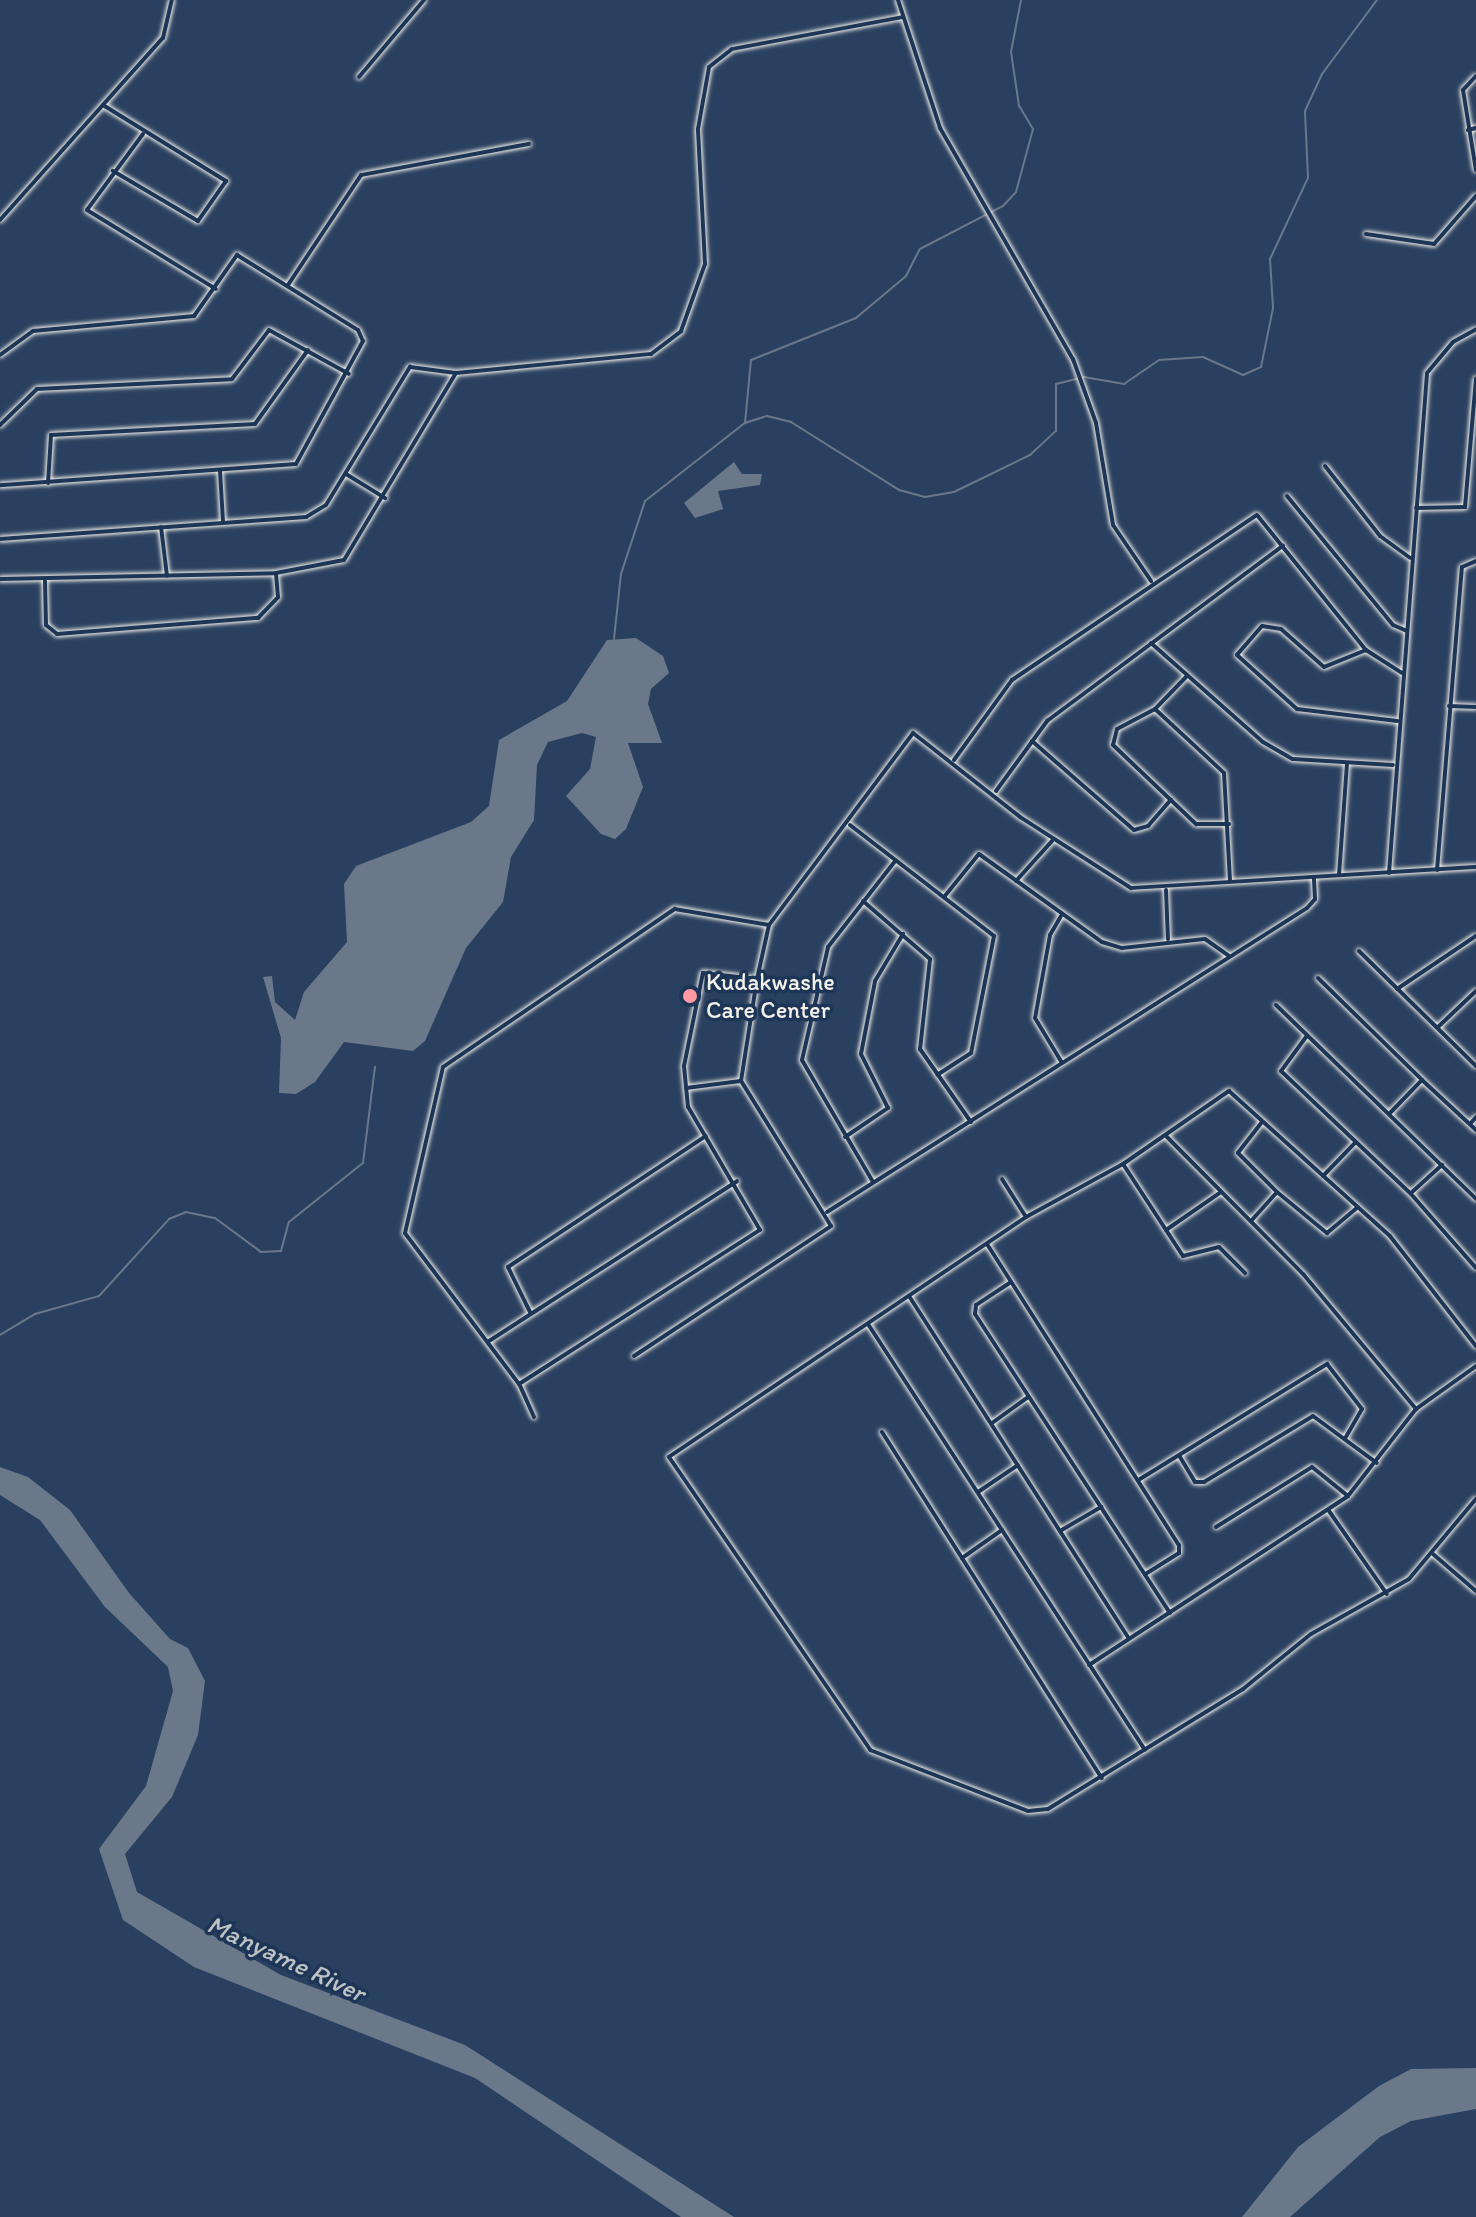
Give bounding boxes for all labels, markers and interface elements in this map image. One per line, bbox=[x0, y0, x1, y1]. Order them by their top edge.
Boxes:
place label: Kudakwashe Care Center bbox=[706, 968, 835, 1024]
marker: Kudakwashe Care Center bbox=[681, 987, 699, 1005]
water label: Manyame River bbox=[202, 1909, 370, 2009]

